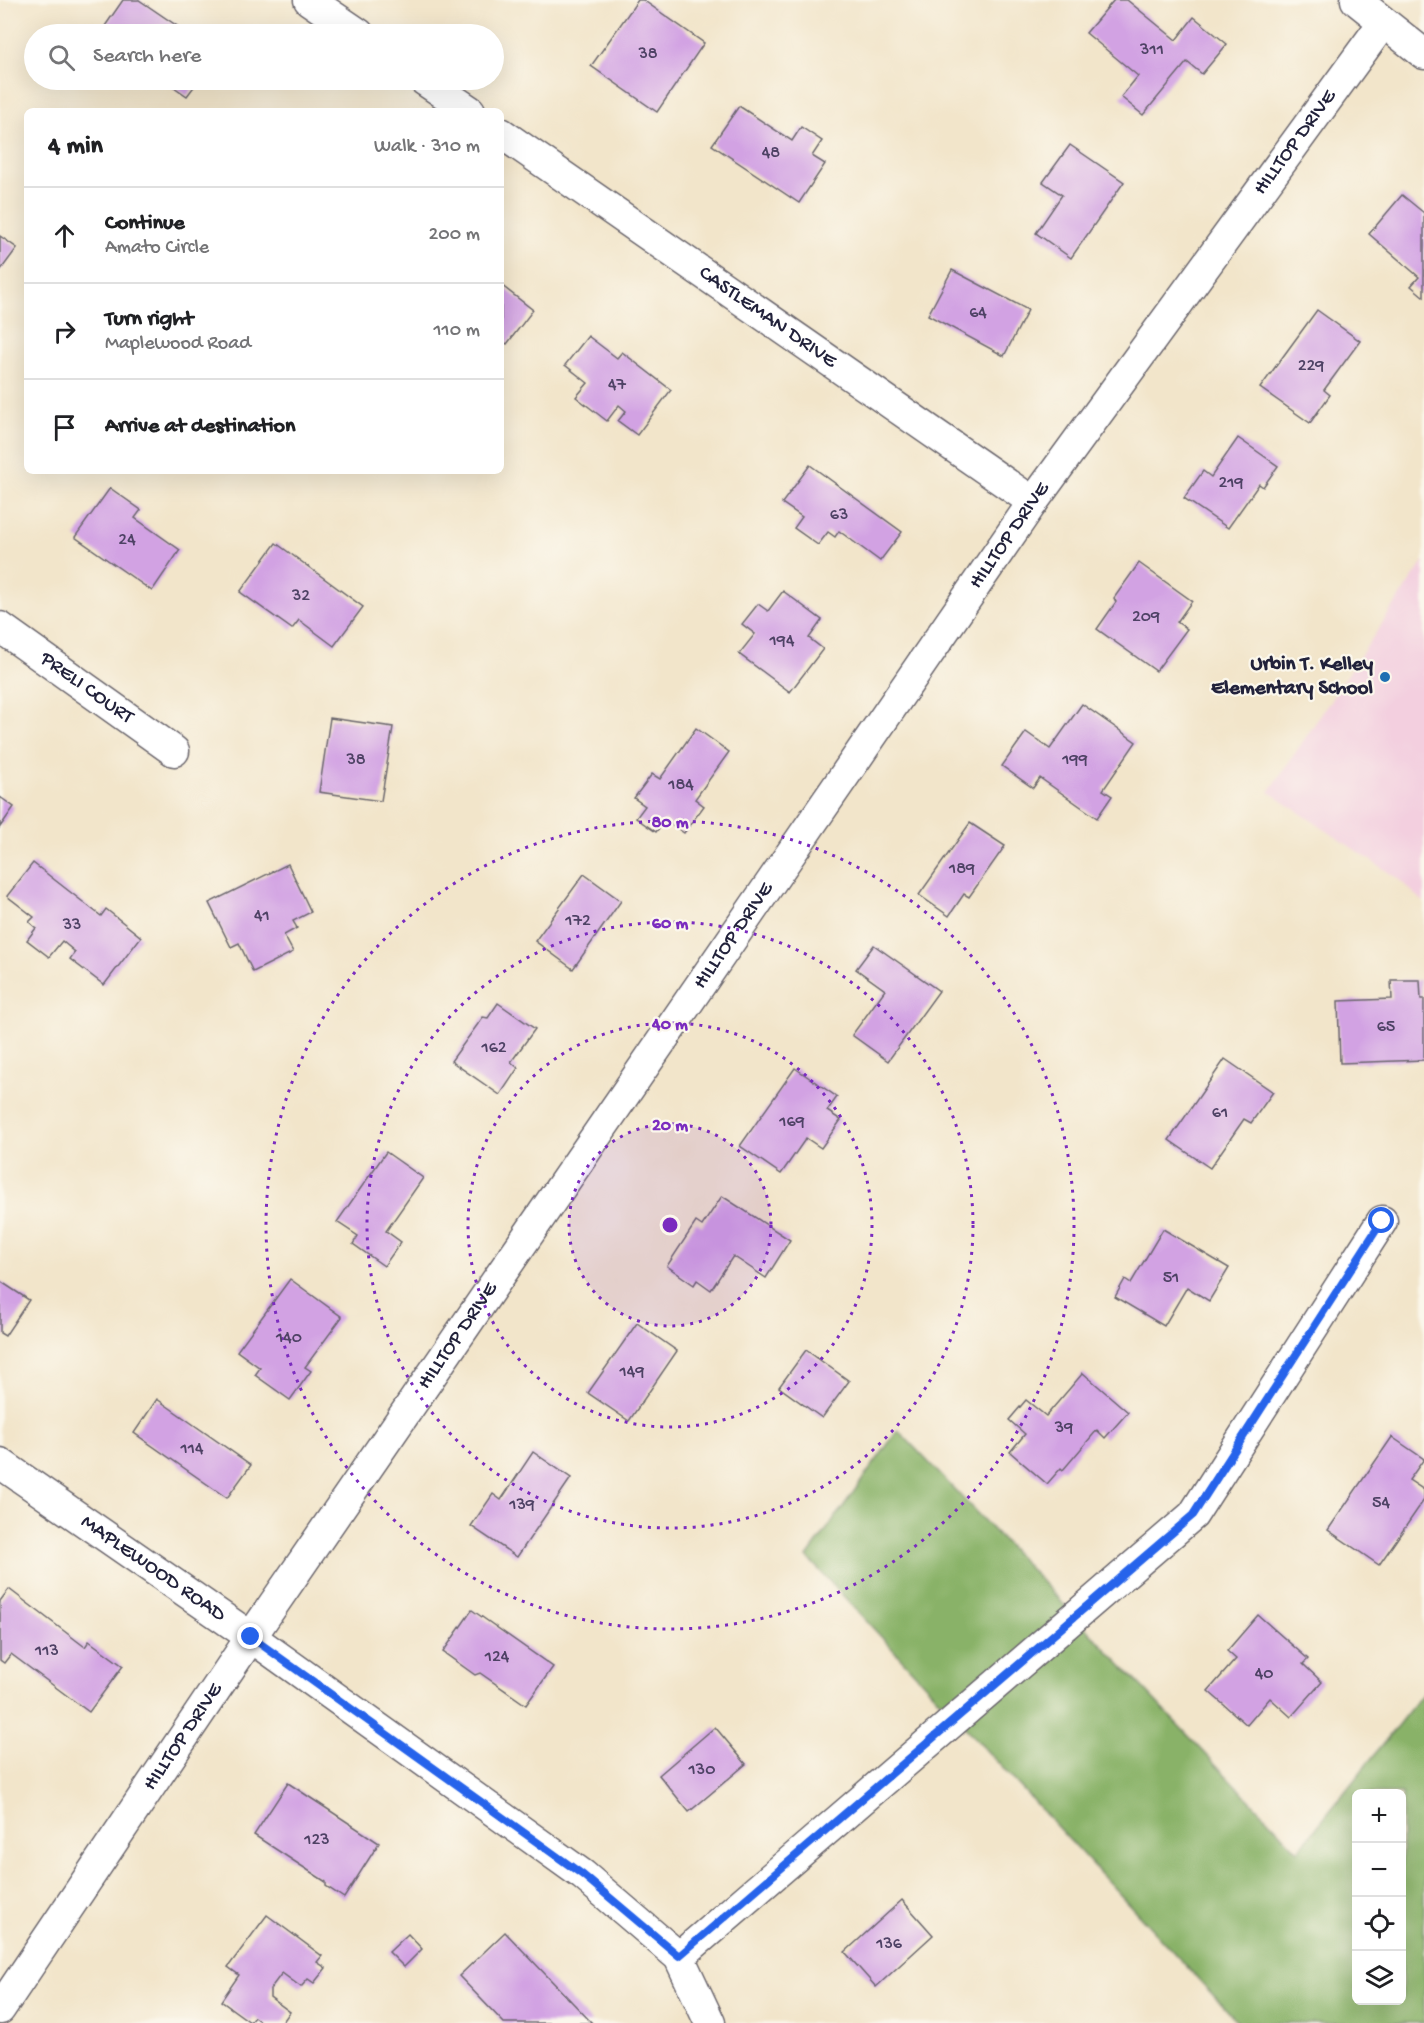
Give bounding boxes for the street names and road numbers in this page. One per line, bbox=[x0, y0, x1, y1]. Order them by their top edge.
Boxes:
street label: HILLTOP DRIVE bbox=[1249, 84, 1343, 200]
street label: CASTLEMAN DRIVE bbox=[693, 261, 842, 375]
street label: HILLTOP DRIVE bbox=[964, 477, 1056, 594]
street label: PRELI COURT bbox=[34, 646, 139, 731]
street label: HILLTOP DRIVE bbox=[688, 877, 780, 994]
street label: HILLTOP DRIVE bbox=[413, 1277, 504, 1395]
street label: MAPLEWOOD ROAD bbox=[75, 1510, 230, 1628]
street label: HILLTOP DRIVE bbox=[138, 1678, 229, 1796]

